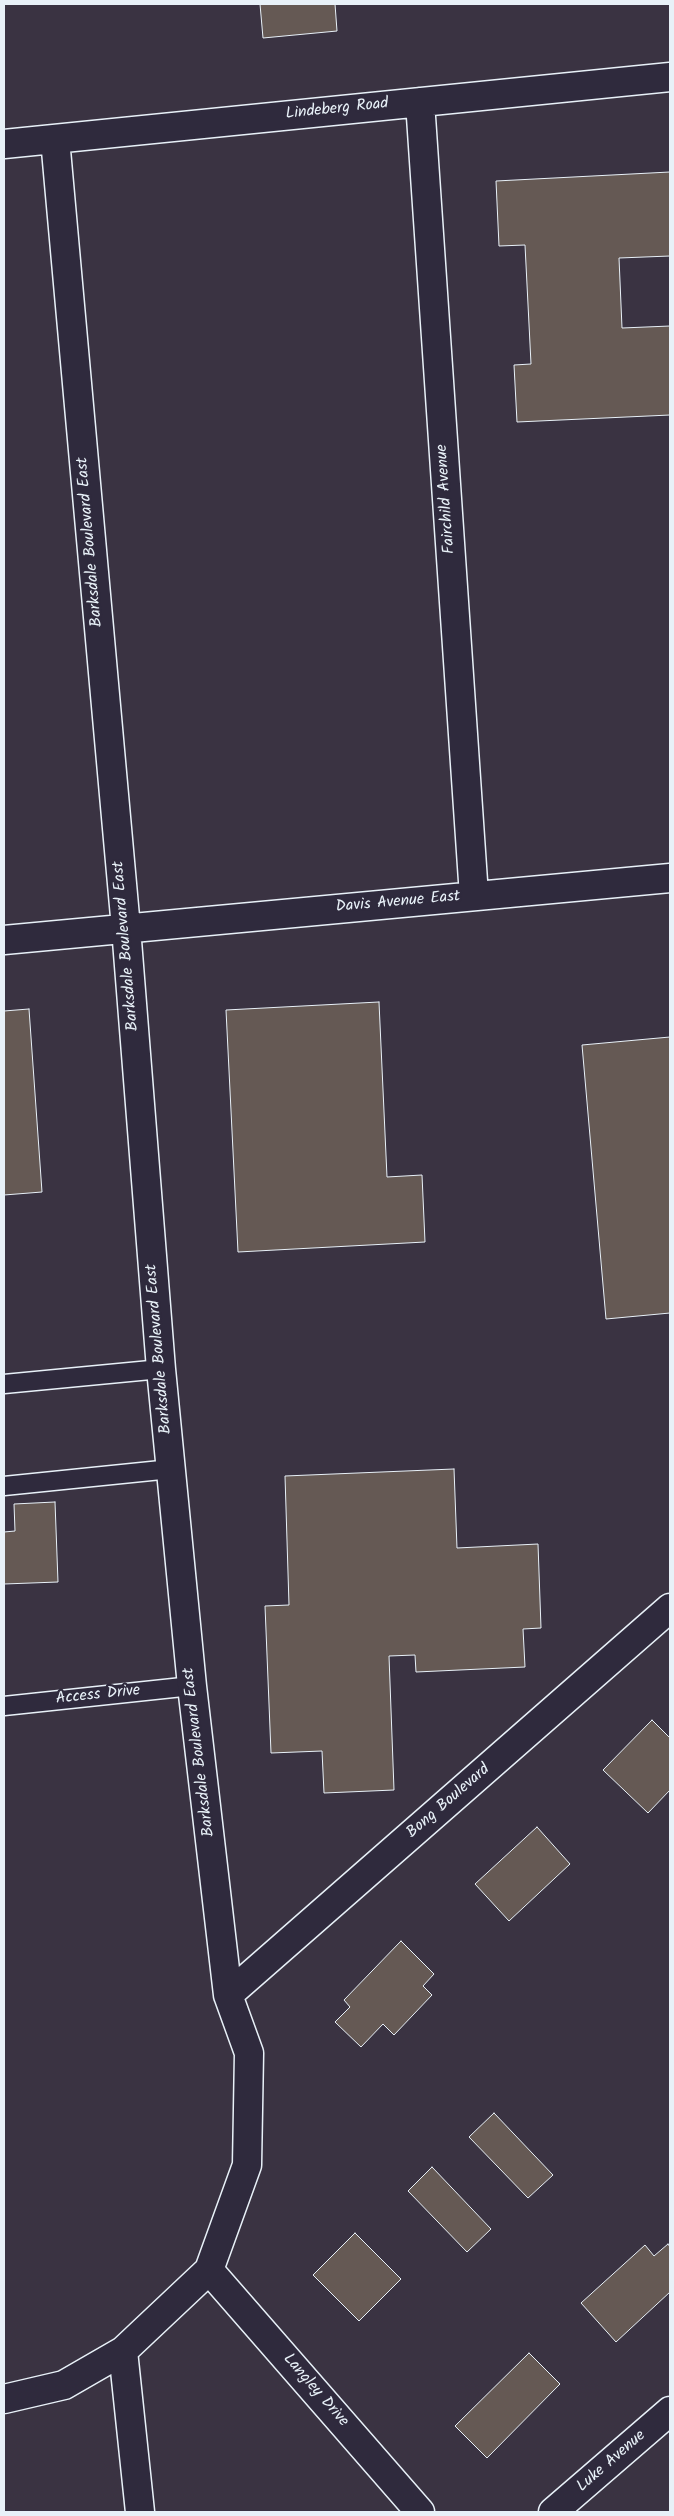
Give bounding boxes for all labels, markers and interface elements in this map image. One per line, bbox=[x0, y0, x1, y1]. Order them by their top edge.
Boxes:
street label: Lindeberg Road bbox=[285, 95, 389, 125]
street label: Fairchild Avenue bbox=[434, 444, 460, 554]
street label: Barksdale Boulevard East bbox=[74, 456, 108, 628]
street label: Barksdale Boulevard East bbox=[110, 860, 144, 1032]
street label: Davis Avenue East bbox=[335, 888, 461, 918]
street label: Barksdale Boulevard East bbox=[143, 1263, 177, 1435]
street label: Barksdale Boulevard East bbox=[180, 1666, 220, 1838]
street label: Access Drive bbox=[55, 1682, 141, 1710]
street label: Bong Boulevard bbox=[404, 1761, 494, 1843]
street label: Langley Drive bbox=[278, 2350, 352, 2432]
street label: Luke Avenue bbox=[574, 2427, 650, 2497]

